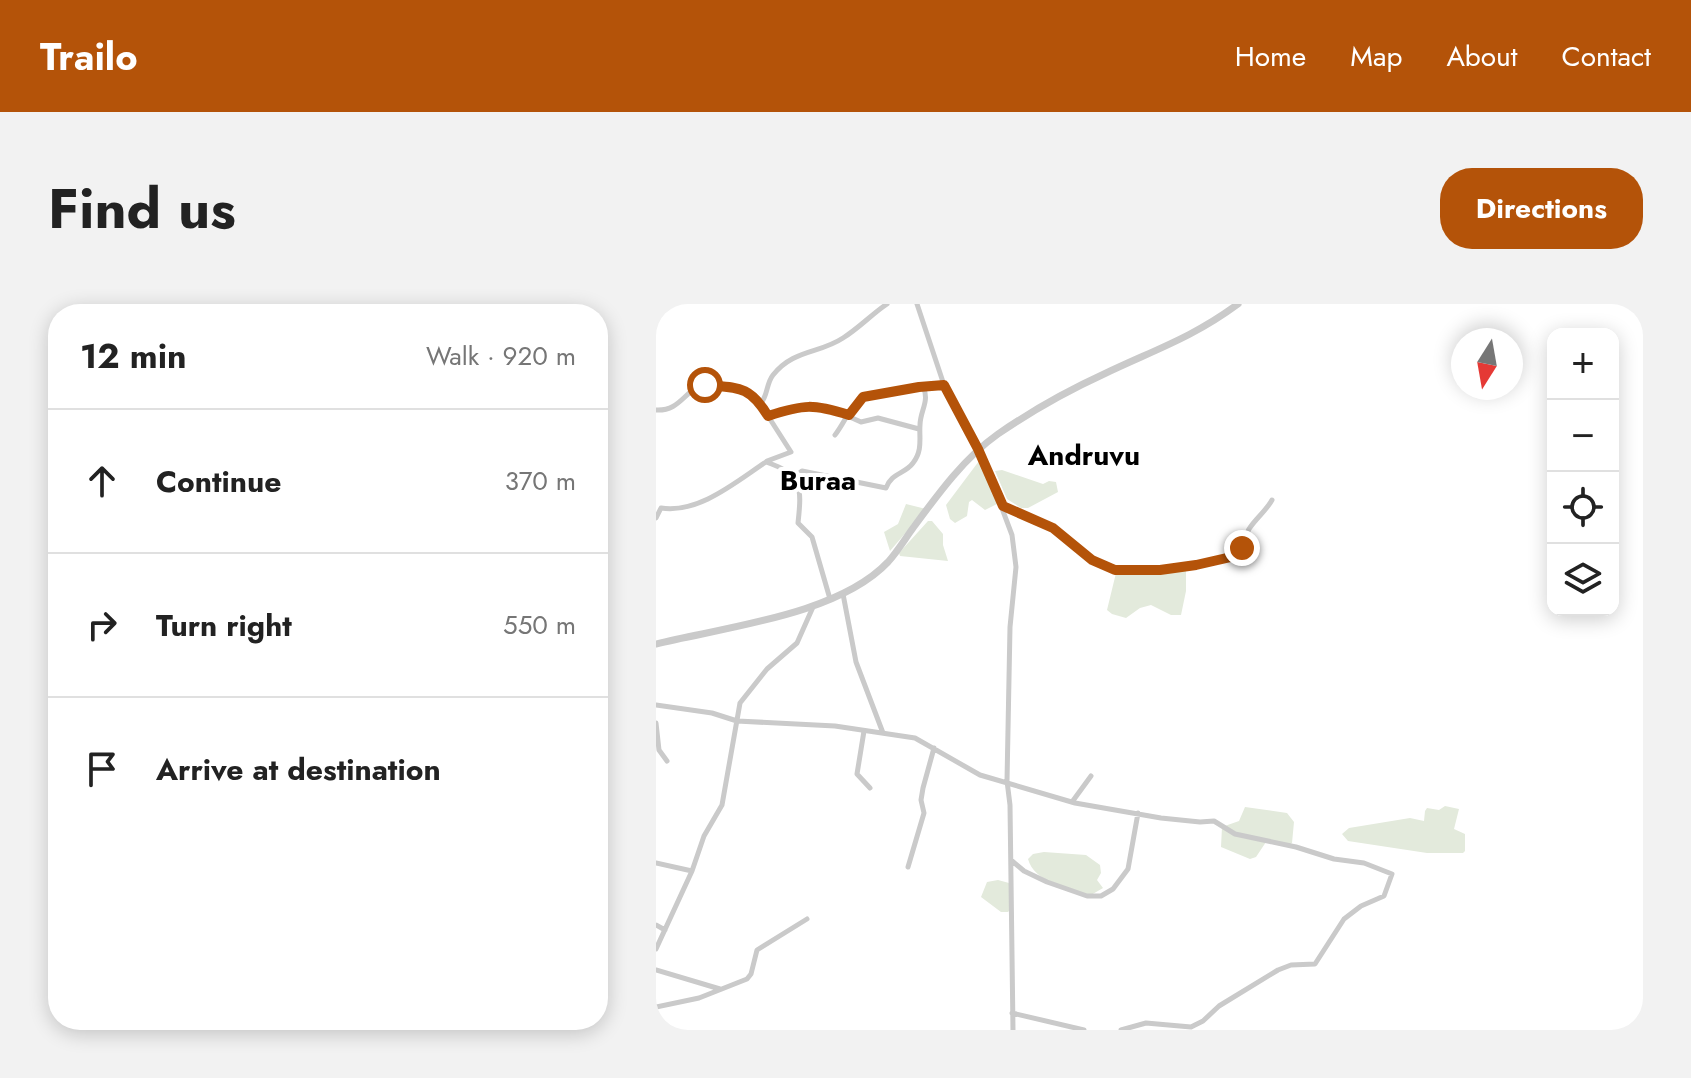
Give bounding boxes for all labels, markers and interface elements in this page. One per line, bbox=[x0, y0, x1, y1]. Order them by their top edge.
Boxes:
text: Trailo bbox=[40, 29, 138, 84]
text: Home bbox=[1235, 36, 1306, 77]
text: Map bbox=[1350, 36, 1402, 77]
text: About bbox=[1446, 36, 1518, 77]
text: Contact bbox=[1562, 36, 1651, 77]
text: Find us bbox=[48, 168, 236, 249]
button: Directions bbox=[1440, 168, 1643, 249]
north arrow bbox=[1451, 328, 1523, 400]
map controls bbox=[1547, 328, 1619, 616]
button: + bbox=[1547, 328, 1619, 400]
text: 12 min bbox=[80, 332, 187, 381]
text: Walk · 920 m bbox=[426, 337, 576, 375]
route start bbox=[687, 367, 723, 403]
button: − bbox=[1547, 400, 1619, 472]
district label: Andruvu bbox=[1027, 435, 1140, 476]
icon: ahead bbox=[80, 459, 124, 503]
text: Continue bbox=[156, 460, 282, 503]
district label: Buraa bbox=[780, 460, 856, 501]
text: 370 m bbox=[505, 462, 576, 500]
button: locate bbox=[1547, 472, 1619, 544]
route end bbox=[1224, 530, 1260, 566]
button: layers bbox=[1547, 544, 1619, 616]
icon: right bbox=[80, 603, 124, 647]
text: Turn right bbox=[156, 604, 292, 647]
text: 550 m bbox=[503, 606, 576, 644]
icon: arrive bbox=[80, 747, 124, 791]
text: Arrive at destination bbox=[156, 748, 441, 791]

